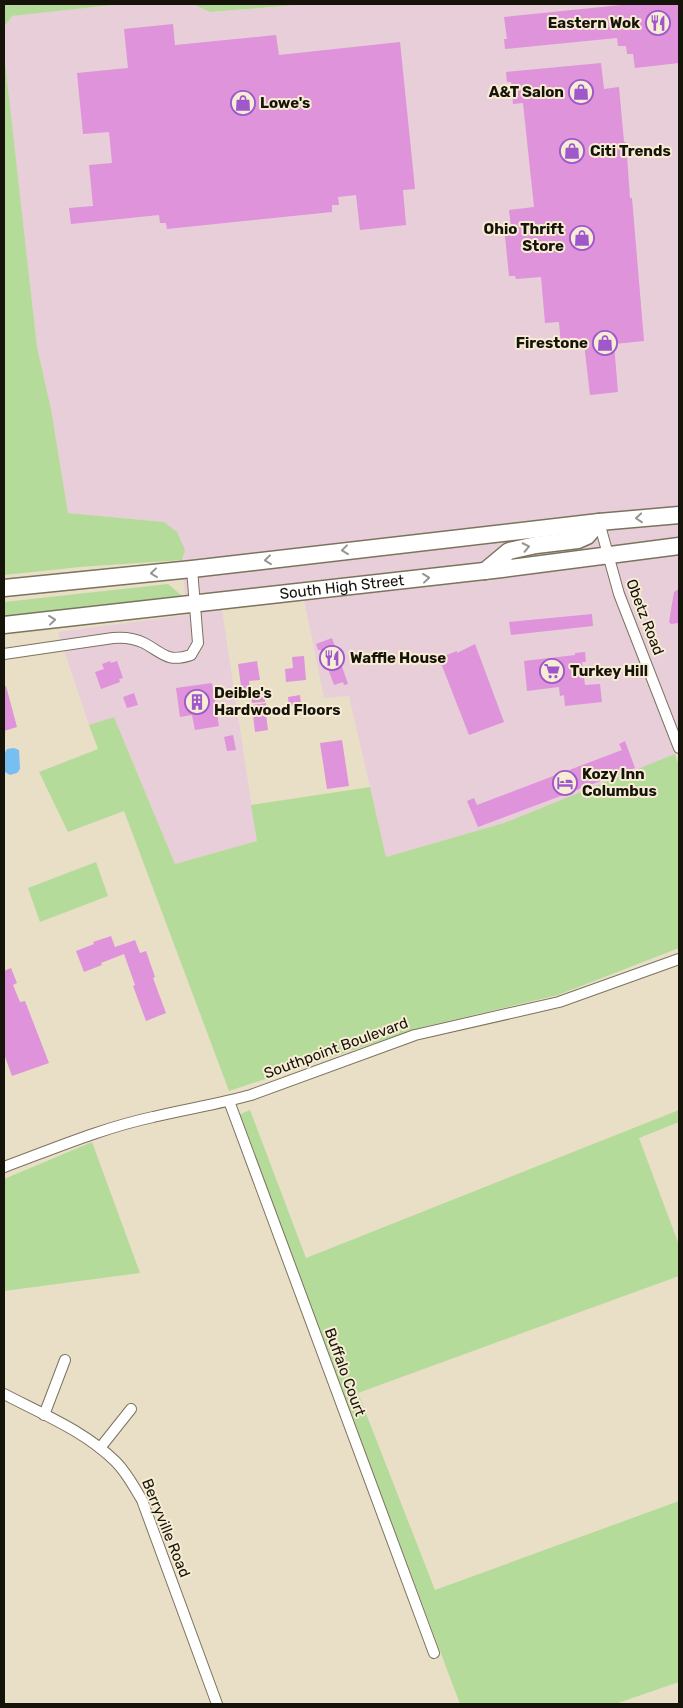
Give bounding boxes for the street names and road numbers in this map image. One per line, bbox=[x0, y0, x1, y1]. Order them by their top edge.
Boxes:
street label: South High Street bbox=[279, 571, 405, 603]
street label: Obetz Road bbox=[622, 576, 668, 658]
street label: Southpoint Boulevard bbox=[262, 1014, 410, 1082]
street label: Buffalo Court bbox=[321, 1325, 369, 1419]
street label: Berryville Road bbox=[138, 1476, 194, 1580]

